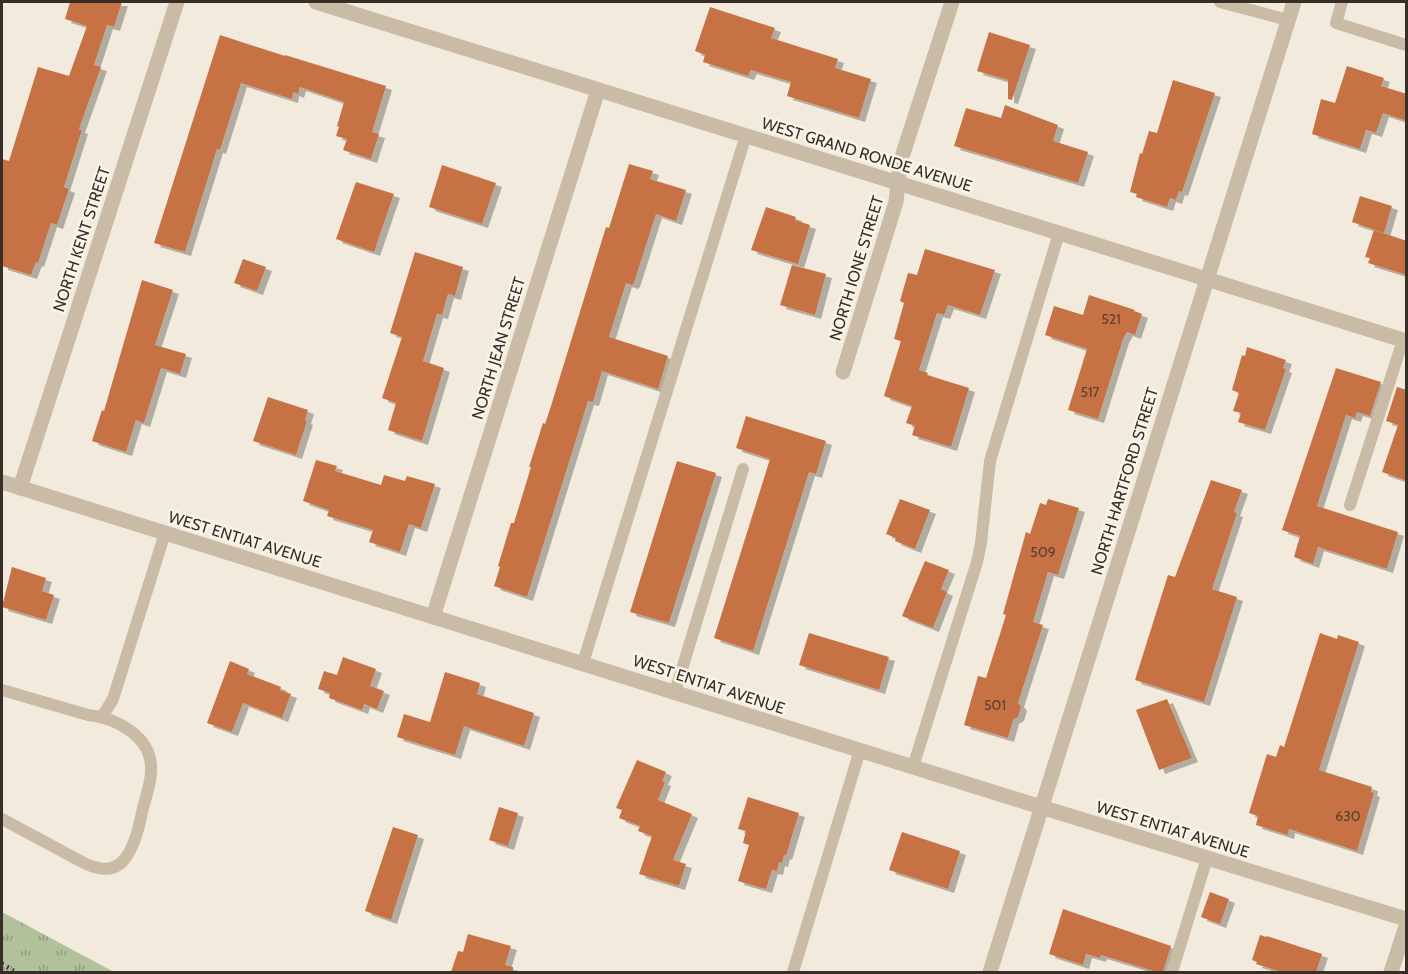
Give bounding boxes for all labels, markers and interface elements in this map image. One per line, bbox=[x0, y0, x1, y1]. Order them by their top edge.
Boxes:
street label: WEST GRAND RONDE AVENUE bbox=[759, 113, 974, 196]
street label: NORTH KENT STREET bbox=[49, 164, 114, 314]
street label: NORTH IONE STREET bbox=[825, 193, 888, 343]
street label: NORTH JEAN STREET bbox=[468, 274, 529, 422]
house number: 521 bbox=[1101, 310, 1121, 328]
house number: 517 bbox=[1080, 383, 1100, 401]
street label: NORTH HARTFORD STREET bbox=[1087, 385, 1162, 577]
street label: WEST ENTIAT AVENUE bbox=[166, 507, 324, 572]
house number: 509 bbox=[1030, 543, 1056, 561]
street label: WEST ENTIAT AVENUE bbox=[630, 651, 787, 718]
house number: 501 bbox=[984, 696, 1006, 714]
street label: WEST ENTIAT AVENUE bbox=[1094, 797, 1252, 862]
house number: 630 bbox=[1335, 807, 1361, 825]

